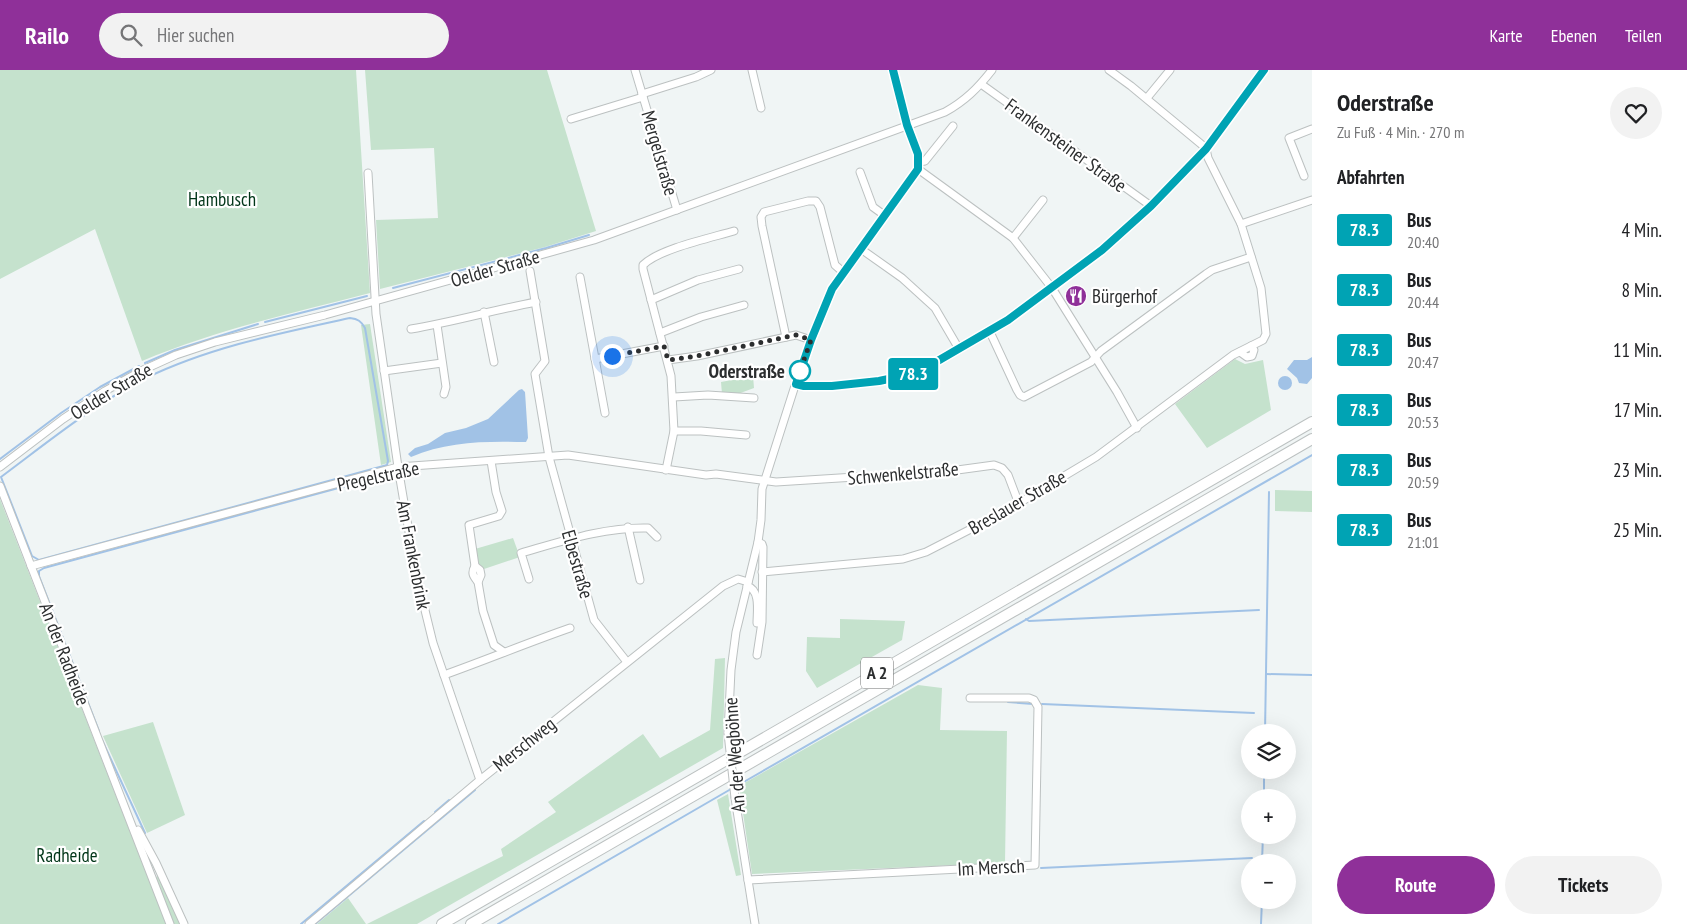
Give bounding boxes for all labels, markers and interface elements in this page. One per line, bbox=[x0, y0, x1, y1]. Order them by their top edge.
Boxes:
search box bbox=[99, 13, 449, 58]
text: Railo bbox=[25, 20, 69, 51]
icon: search bbox=[117, 21, 145, 49]
text: Hier suchen bbox=[157, 23, 234, 47]
text: Karte bbox=[1489, 24, 1523, 47]
text: Ebenen bbox=[1551, 24, 1597, 47]
text: Teilen bbox=[1625, 24, 1662, 47]
text: Oderstraße bbox=[1337, 87, 1434, 118]
button: heart bbox=[1610, 87, 1662, 139]
street label: Frankensteiner Straße bbox=[1000, 93, 1132, 197]
street label: Mergelstraße bbox=[636, 108, 684, 198]
text: Zu Fuß · 4 Min. · 270 m bbox=[1337, 122, 1464, 142]
text: Abfahrten bbox=[1337, 165, 1404, 189]
park label: Hambusch bbox=[188, 187, 256, 211]
text: Bus bbox=[1407, 208, 1431, 232]
text: 78.3 bbox=[1350, 218, 1379, 241]
text: 4 Min. bbox=[1621, 218, 1662, 242]
text: 20:40 bbox=[1407, 232, 1439, 252]
street label: Oelder Straße bbox=[448, 244, 542, 292]
text: Bus bbox=[1407, 268, 1431, 292]
text: 78.3 bbox=[1350, 278, 1379, 301]
text: 8 Min. bbox=[1621, 278, 1662, 302]
restaurant icon: Bürgerhof bbox=[1064, 284, 1088, 308]
place label: Bürgerhof bbox=[1092, 284, 1158, 308]
text: 20:44 bbox=[1407, 292, 1439, 312]
text: Bus bbox=[1407, 328, 1431, 352]
text: 78.3 bbox=[1350, 338, 1379, 361]
text: 11 Min. bbox=[1613, 338, 1662, 362]
your location bbox=[600, 344, 625, 369]
text: 20:47 bbox=[1407, 352, 1439, 372]
street label: Oelder Straße bbox=[66, 357, 156, 425]
line badge: 78.3 bbox=[878, 358, 948, 390]
place label: Oderstraße bbox=[708, 359, 785, 383]
marker: Oderstraße bbox=[789, 360, 811, 382]
text: 78.3 bbox=[898, 362, 928, 385]
text: Bus bbox=[1407, 388, 1431, 412]
text: 78.3 bbox=[1350, 398, 1379, 421]
text: 17 Min. bbox=[1614, 398, 1662, 422]
text: 20:53 bbox=[1407, 412, 1439, 432]
text: Bus bbox=[1407, 448, 1431, 472]
street label: Pregelstraße bbox=[335, 456, 421, 496]
street label: Schwenkelstraße bbox=[846, 456, 960, 490]
text: 78.3 bbox=[1350, 458, 1379, 481]
text: 23 Min. bbox=[1613, 458, 1662, 482]
street label: Breslauer Straße bbox=[964, 464, 1070, 540]
text: 20:59 bbox=[1407, 472, 1439, 492]
street label: Am Frankenbrink bbox=[392, 498, 436, 612]
text: Bus bbox=[1407, 508, 1431, 532]
text: 78.3 bbox=[1350, 518, 1379, 541]
text: 25 Min. bbox=[1613, 518, 1662, 542]
street label: Elbestraße bbox=[557, 527, 599, 601]
text: 21:01 bbox=[1407, 532, 1439, 552]
street label: An der Radheide bbox=[34, 599, 96, 709]
road number: A 2 bbox=[861, 658, 893, 688]
street label: An der Wegböhne bbox=[718, 696, 750, 813]
street label: Merschweg bbox=[488, 711, 560, 777]
map controls bbox=[1241, 724, 1296, 909]
button: layers bbox=[1241, 724, 1296, 779]
button: + bbox=[1241, 789, 1296, 844]
park label: Radheide bbox=[36, 843, 98, 867]
street label: Im Mersch bbox=[957, 853, 1025, 881]
button: − bbox=[1241, 854, 1296, 909]
button: Route bbox=[1337, 856, 1495, 914]
button: Tickets bbox=[1505, 856, 1662, 914]

